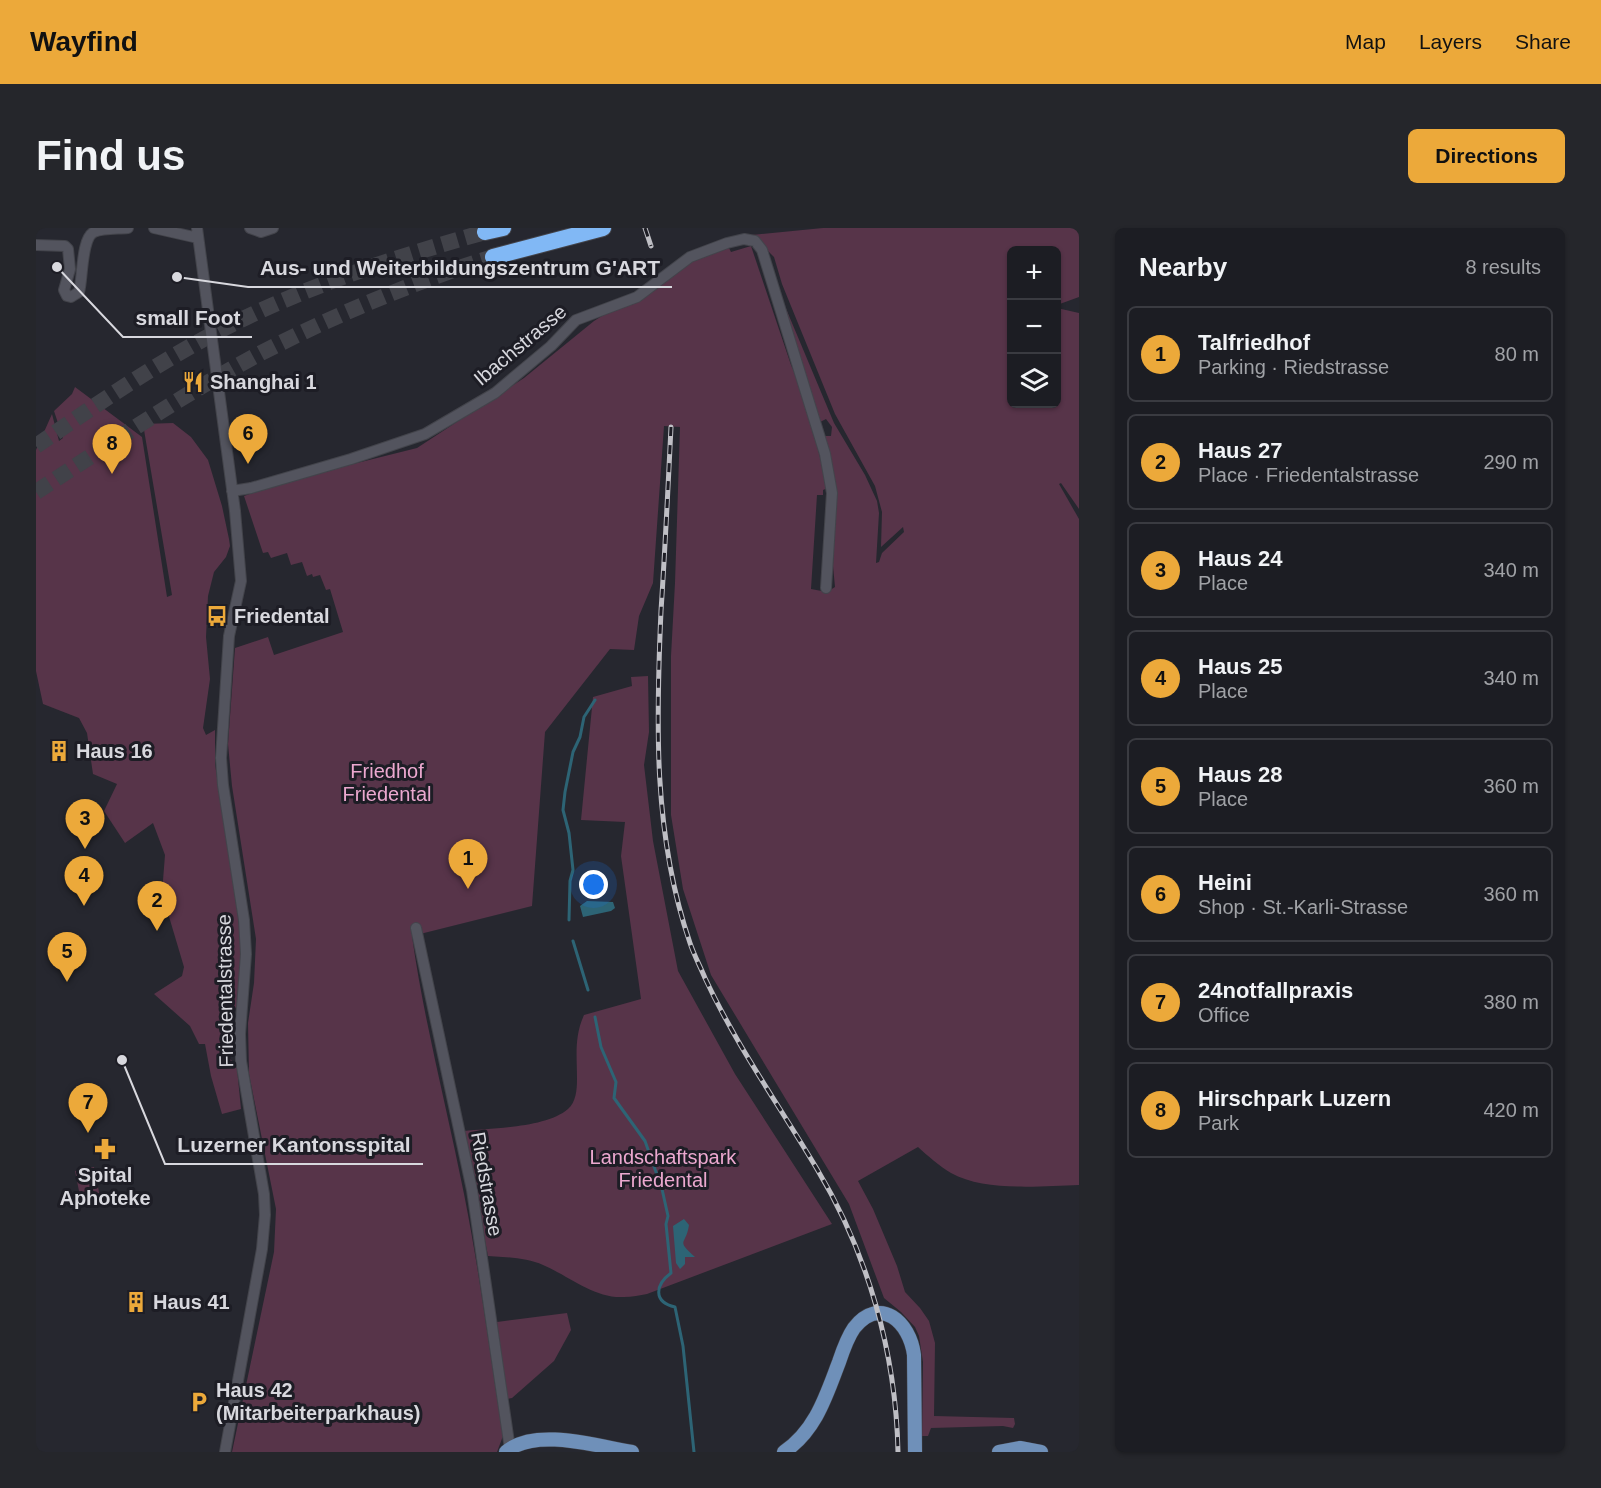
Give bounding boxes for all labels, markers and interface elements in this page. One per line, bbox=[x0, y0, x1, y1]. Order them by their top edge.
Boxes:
text: Wayfind bbox=[30, 26, 138, 57]
text: Map bbox=[1345, 30, 1386, 53]
text: Layers bbox=[1419, 30, 1482, 53]
text: Share bbox=[1515, 30, 1571, 53]
button: Directions bbox=[1408, 129, 1565, 183]
text: Find us bbox=[36, 132, 185, 179]
map controls bbox=[1007, 246, 1061, 408]
button: + bbox=[1007, 246, 1061, 300]
callout: Aus- und Weiterbildungszentrum G'ART bbox=[248, 248, 672, 287]
text: Nearby bbox=[1139, 252, 1227, 282]
text: Aus- und Weiterbildungszentrum G'ART bbox=[260, 256, 660, 279]
text: 8 results bbox=[1465, 256, 1541, 278]
callout: small Foot bbox=[123, 298, 252, 337]
street label: Ibachstrasse bbox=[469, 300, 571, 390]
button: − bbox=[1007, 300, 1061, 354]
text: small Foot bbox=[135, 306, 241, 329]
text: Talfriedhof bbox=[1198, 330, 1310, 355]
text: 1 bbox=[1155, 343, 1166, 365]
text: 80 m bbox=[1495, 343, 1539, 365]
button: layers bbox=[1007, 354, 1061, 408]
text: Parking · Riedstrasse bbox=[1198, 356, 1389, 378]
restaurant icon: Shanghai 1 bbox=[181, 370, 205, 394]
place label: Shanghai 1 bbox=[210, 371, 317, 393]
pin: 6 bbox=[228, 414, 268, 464]
pin: 8 bbox=[92, 424, 132, 474]
text: Haus 27 bbox=[1198, 438, 1282, 463]
text: 2 bbox=[1155, 451, 1166, 473]
text: 290 m bbox=[1483, 451, 1539, 473]
text: Place · Friedentalstrasse bbox=[1198, 464, 1419, 486]
text: Haus 24 bbox=[1198, 546, 1282, 571]
text: 3 bbox=[1155, 559, 1166, 581]
text: 340 m bbox=[1483, 559, 1539, 581]
text: Place bbox=[1198, 572, 1248, 594]
bus stop icon: Friedental bbox=[205, 604, 229, 628]
place label: Friedental bbox=[234, 605, 330, 627]
text: Haus 25 bbox=[1198, 654, 1282, 679]
text: 4 bbox=[1155, 667, 1166, 689]
text: 340 m bbox=[1483, 667, 1539, 689]
text: Place bbox=[1198, 680, 1248, 702]
building icon: Haus 16 bbox=[47, 739, 71, 763]
place label: Haus 16 bbox=[76, 740, 153, 762]
park label: Friedhof Friedental bbox=[343, 760, 431, 805]
text: Haus 28 bbox=[1198, 762, 1282, 787]
text: 5 bbox=[1155, 775, 1166, 797]
text: 360 m bbox=[1483, 775, 1539, 797]
text: Place bbox=[1198, 788, 1248, 810]
pin: 3 bbox=[65, 800, 104, 849]
pin: 1 bbox=[448, 840, 488, 889]
pin: 4 bbox=[64, 856, 104, 906]
your location bbox=[579, 870, 608, 899]
text: Heini bbox=[1198, 870, 1252, 895]
pin: 2 bbox=[138, 882, 176, 931]
text: 6 bbox=[1155, 883, 1166, 905]
text: 360 m bbox=[1483, 883, 1539, 905]
text: Shop · St.-Karli-Strasse bbox=[1198, 896, 1408, 918]
street label: Friedentalstrasse bbox=[213, 914, 237, 1068]
pin: 5 bbox=[48, 932, 87, 982]
text: 24notfallpraxis bbox=[1198, 978, 1353, 1003]
text: 7 bbox=[1155, 991, 1166, 1013]
text: 380 m bbox=[1483, 991, 1539, 1013]
text: Office bbox=[1198, 1004, 1250, 1026]
pin: 7 bbox=[68, 1084, 108, 1133]
text: Hirschpark Luzern bbox=[1198, 1086, 1391, 1111]
text: 8 bbox=[1155, 1099, 1166, 1121]
text: 420 m bbox=[1483, 1099, 1539, 1121]
text: Park bbox=[1198, 1112, 1239, 1134]
callout: Luzerner Kantonsspital bbox=[165, 1125, 423, 1164]
street label: Riedstrasse bbox=[467, 1130, 507, 1238]
text: Luzerner Kantonsspital bbox=[177, 1133, 411, 1156]
pharmacy icon: Spital Aphoteke bbox=[93, 1137, 117, 1161]
park label: Landschaftspark Friedental bbox=[590, 1146, 737, 1191]
place label: Spital Aphoteke bbox=[59, 1164, 151, 1209]
building icon: Haus 41 bbox=[124, 1290, 148, 1314]
place label: Haus 41 bbox=[153, 1291, 230, 1313]
place label: Haus 42 (Mitarbeiterparkhaus) bbox=[216, 1379, 421, 1424]
parking icon: Haus 42 (Mitarbeiterparkhaus) bbox=[187, 1390, 211, 1414]

